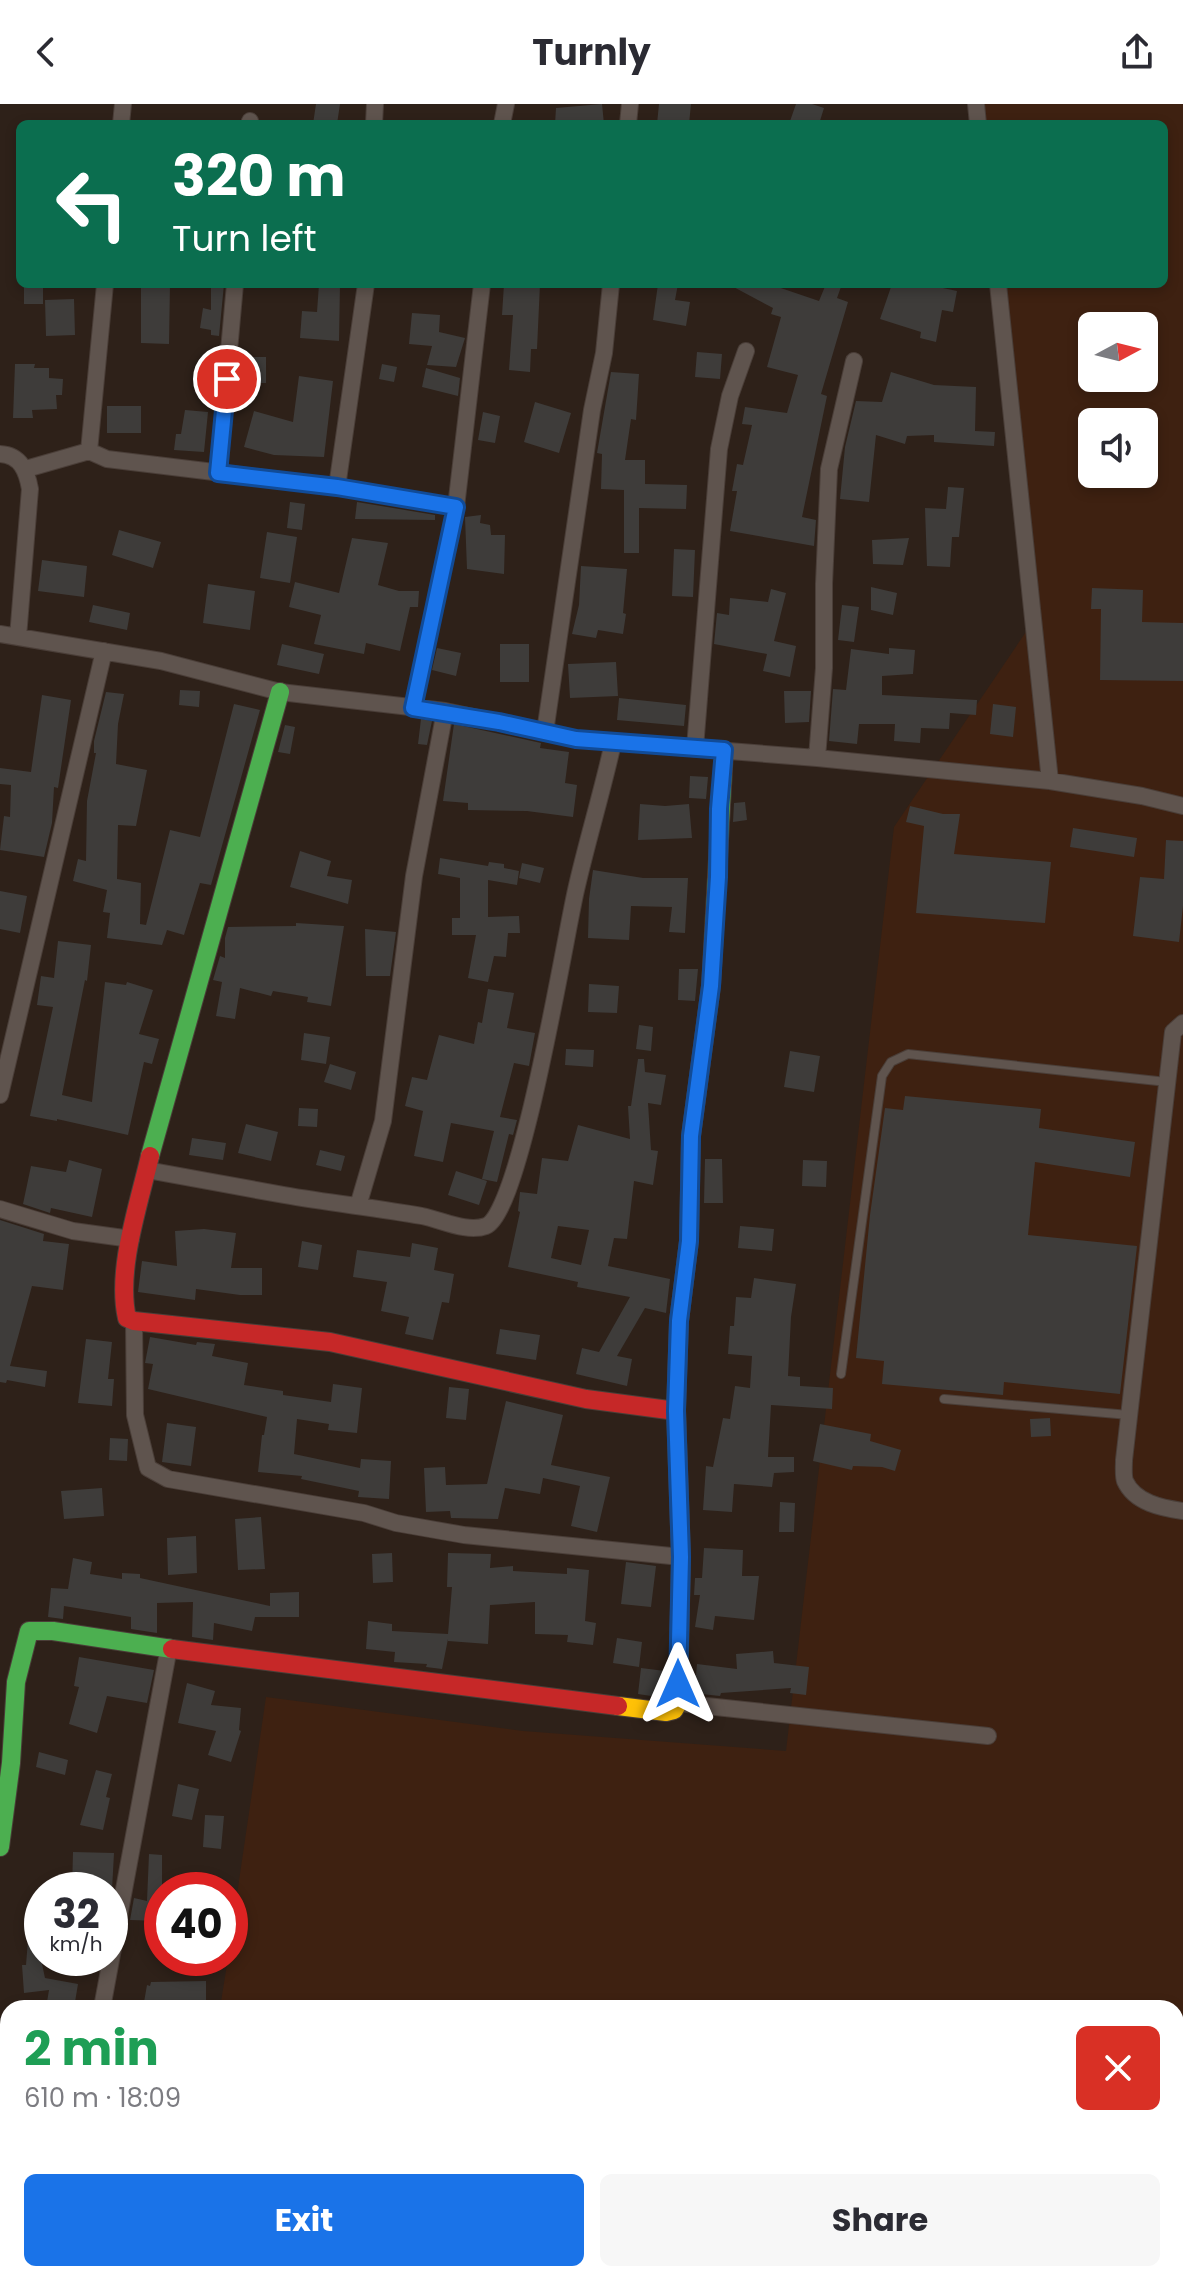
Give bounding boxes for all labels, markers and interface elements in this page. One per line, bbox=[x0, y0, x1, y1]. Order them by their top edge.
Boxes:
text: Turnly bbox=[532, 27, 651, 78]
icon: back bbox=[24, 30, 68, 74]
icon: share bbox=[1115, 30, 1159, 74]
text: 320 m bbox=[172, 137, 346, 216]
icon: left bbox=[40, 152, 144, 256]
text: Turn left bbox=[172, 213, 317, 264]
north arrow bbox=[1078, 312, 1158, 392]
map controls bbox=[1078, 312, 1158, 488]
pin bbox=[193, 345, 261, 413]
icon: arrive bbox=[205, 357, 249, 401]
button: sound bbox=[1078, 408, 1158, 488]
position arrow bbox=[636, 1642, 720, 1726]
speed limit sign: 40 bbox=[144, 1872, 248, 1976]
text: 32 bbox=[52, 1886, 100, 1942]
text: km/h bbox=[49, 1930, 103, 1958]
text: 2 min bbox=[24, 2015, 159, 2082]
button: close bbox=[1076, 2026, 1160, 2110]
text: 610 m · 18:09 bbox=[24, 2080, 181, 2116]
button: Exit bbox=[24, 2174, 584, 2266]
button: Share bbox=[600, 2174, 1160, 2266]

